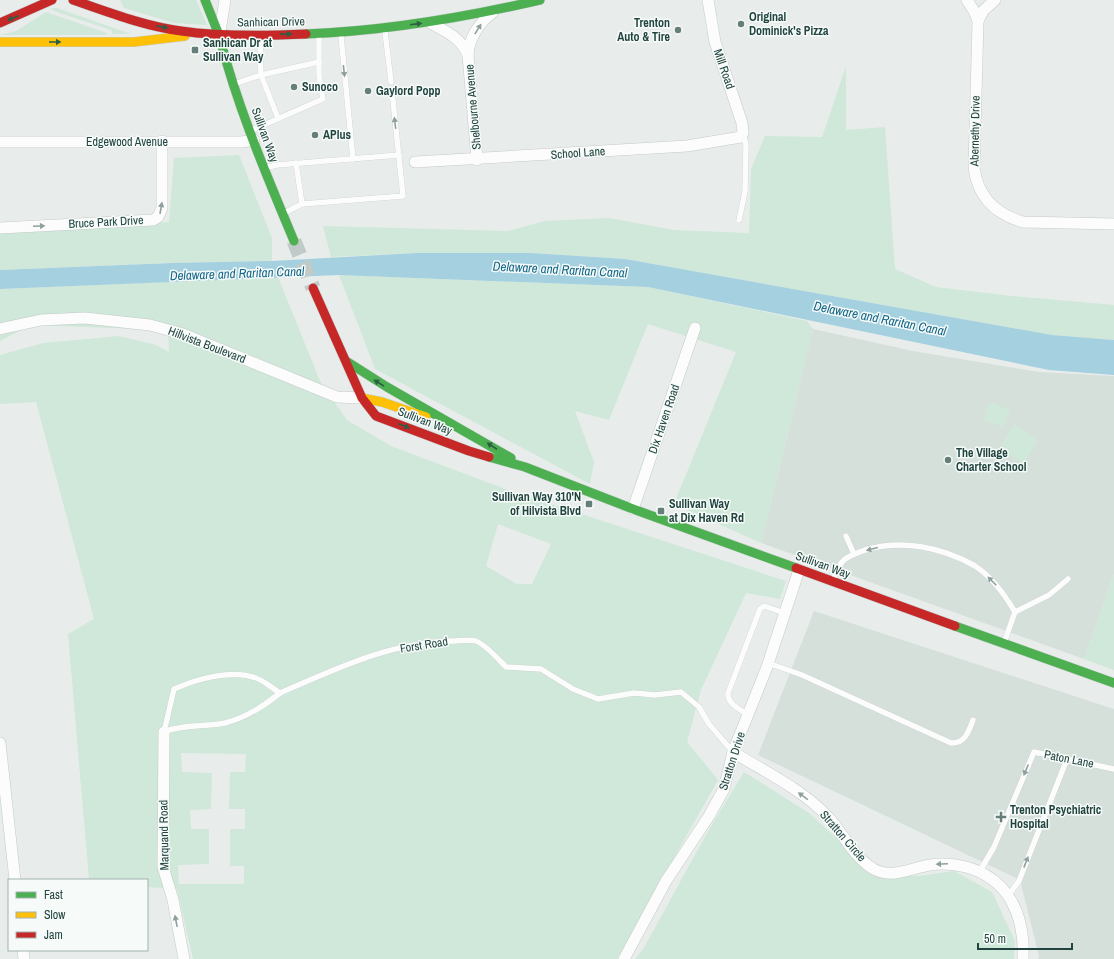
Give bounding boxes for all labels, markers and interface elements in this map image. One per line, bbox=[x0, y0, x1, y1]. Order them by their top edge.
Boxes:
place label: Original Dominick's Pizza bbox=[749, 9, 829, 39]
street label: Sanhican Drive bbox=[237, 13, 305, 31]
one-way arrow bbox=[7, 15, 19, 21]
place label: Trenton Auto & Tire bbox=[617, 15, 671, 45]
marker: Original Dominick's Pizza bbox=[736, 19, 746, 29]
one-way arrow bbox=[410, 21, 422, 27]
one-way arrow bbox=[474, 23, 481, 35]
one-way arrow bbox=[156, 25, 168, 31]
marker: Trenton Auto & Tire bbox=[673, 25, 683, 35]
one-way arrow bbox=[280, 31, 292, 38]
place label: Sanhican Dr at Sullivan Way bbox=[203, 35, 273, 65]
one-way arrow bbox=[49, 39, 62, 45]
marker: Sanhican Dr at Sullivan Way bbox=[190, 45, 200, 55]
street label: Mill Road bbox=[710, 47, 738, 91]
street label: Shelbourne Avenue bbox=[461, 64, 485, 150]
one-way arrow bbox=[341, 65, 347, 77]
place label: Sunoco bbox=[302, 79, 338, 95]
marker: Sunoco bbox=[289, 82, 299, 92]
place label: Gaylord Popp bbox=[376, 83, 441, 99]
marker: Gaylord Popp bbox=[363, 86, 373, 96]
street label: Abernethy Drive bbox=[966, 95, 984, 168]
street label: Sullivan Way bbox=[248, 105, 282, 165]
one-way arrow bbox=[392, 117, 398, 129]
place label: APlus bbox=[323, 127, 351, 143]
marker: APlus bbox=[310, 130, 320, 140]
street label: Edgewood Avenue bbox=[86, 134, 168, 150]
street label: School Lane bbox=[550, 143, 606, 163]
one-way arrow bbox=[158, 202, 164, 214]
street label: Bruce Park Drive bbox=[68, 212, 144, 232]
one-way arrow bbox=[33, 223, 46, 229]
water label: Delaware and Raritan Canal bbox=[492, 257, 628, 282]
water label: Delaware and Raritan Canal bbox=[170, 263, 305, 284]
water label: Delaware and Raritan Canal bbox=[812, 297, 948, 340]
street label: Hillvista Boulevard bbox=[166, 323, 248, 367]
one-way arrow bbox=[373, 379, 385, 386]
street label: Dix Haven Road bbox=[645, 382, 683, 456]
street label: Sullivan Way bbox=[395, 403, 455, 439]
one-way arrow bbox=[399, 424, 411, 430]
one-way arrow bbox=[486, 443, 498, 450]
place label: The Village Charter School bbox=[956, 445, 1027, 475]
marker: The Village Charter School bbox=[943, 455, 953, 465]
place label: Sullivan Way 310'N of Hilvista Blvd bbox=[492, 489, 581, 519]
place label: Sullivan Way at Dix Haven Rd bbox=[669, 496, 744, 526]
marker: Sullivan Way 310'N of Hilvista Blvd bbox=[584, 499, 594, 509]
marker: Sullivan Way at Dix Haven Rd bbox=[656, 506, 666, 516]
one-way arrow bbox=[865, 546, 877, 552]
street label: Sullivan Way bbox=[793, 548, 853, 582]
one-way arrow bbox=[987, 576, 997, 586]
street label: Forst Road bbox=[399, 633, 449, 657]
street label: Stratton Drive bbox=[715, 730, 749, 792]
street label: Paton Lane bbox=[1043, 746, 1095, 772]
one-way arrow bbox=[1023, 765, 1029, 777]
one-way arrow bbox=[798, 792, 809, 800]
street label: Marquand Road bbox=[155, 800, 173, 870]
place label: Trenton Psychiatric Hospital bbox=[1010, 802, 1102, 832]
street label: Stratton Circle bbox=[816, 807, 870, 865]
marker: Trenton Psychiatric Hospital bbox=[995, 811, 1007, 823]
one-way arrow bbox=[1024, 855, 1030, 867]
one-way arrow bbox=[935, 861, 948, 867]
legend bbox=[8, 879, 148, 951]
text: Fast bbox=[44, 887, 63, 903]
text: Slow bbox=[44, 907, 66, 923]
one-way arrow bbox=[173, 915, 179, 927]
scale bar bbox=[978, 925, 1072, 951]
text: Jam bbox=[44, 927, 63, 943]
text: 50 m bbox=[984, 931, 1006, 947]

